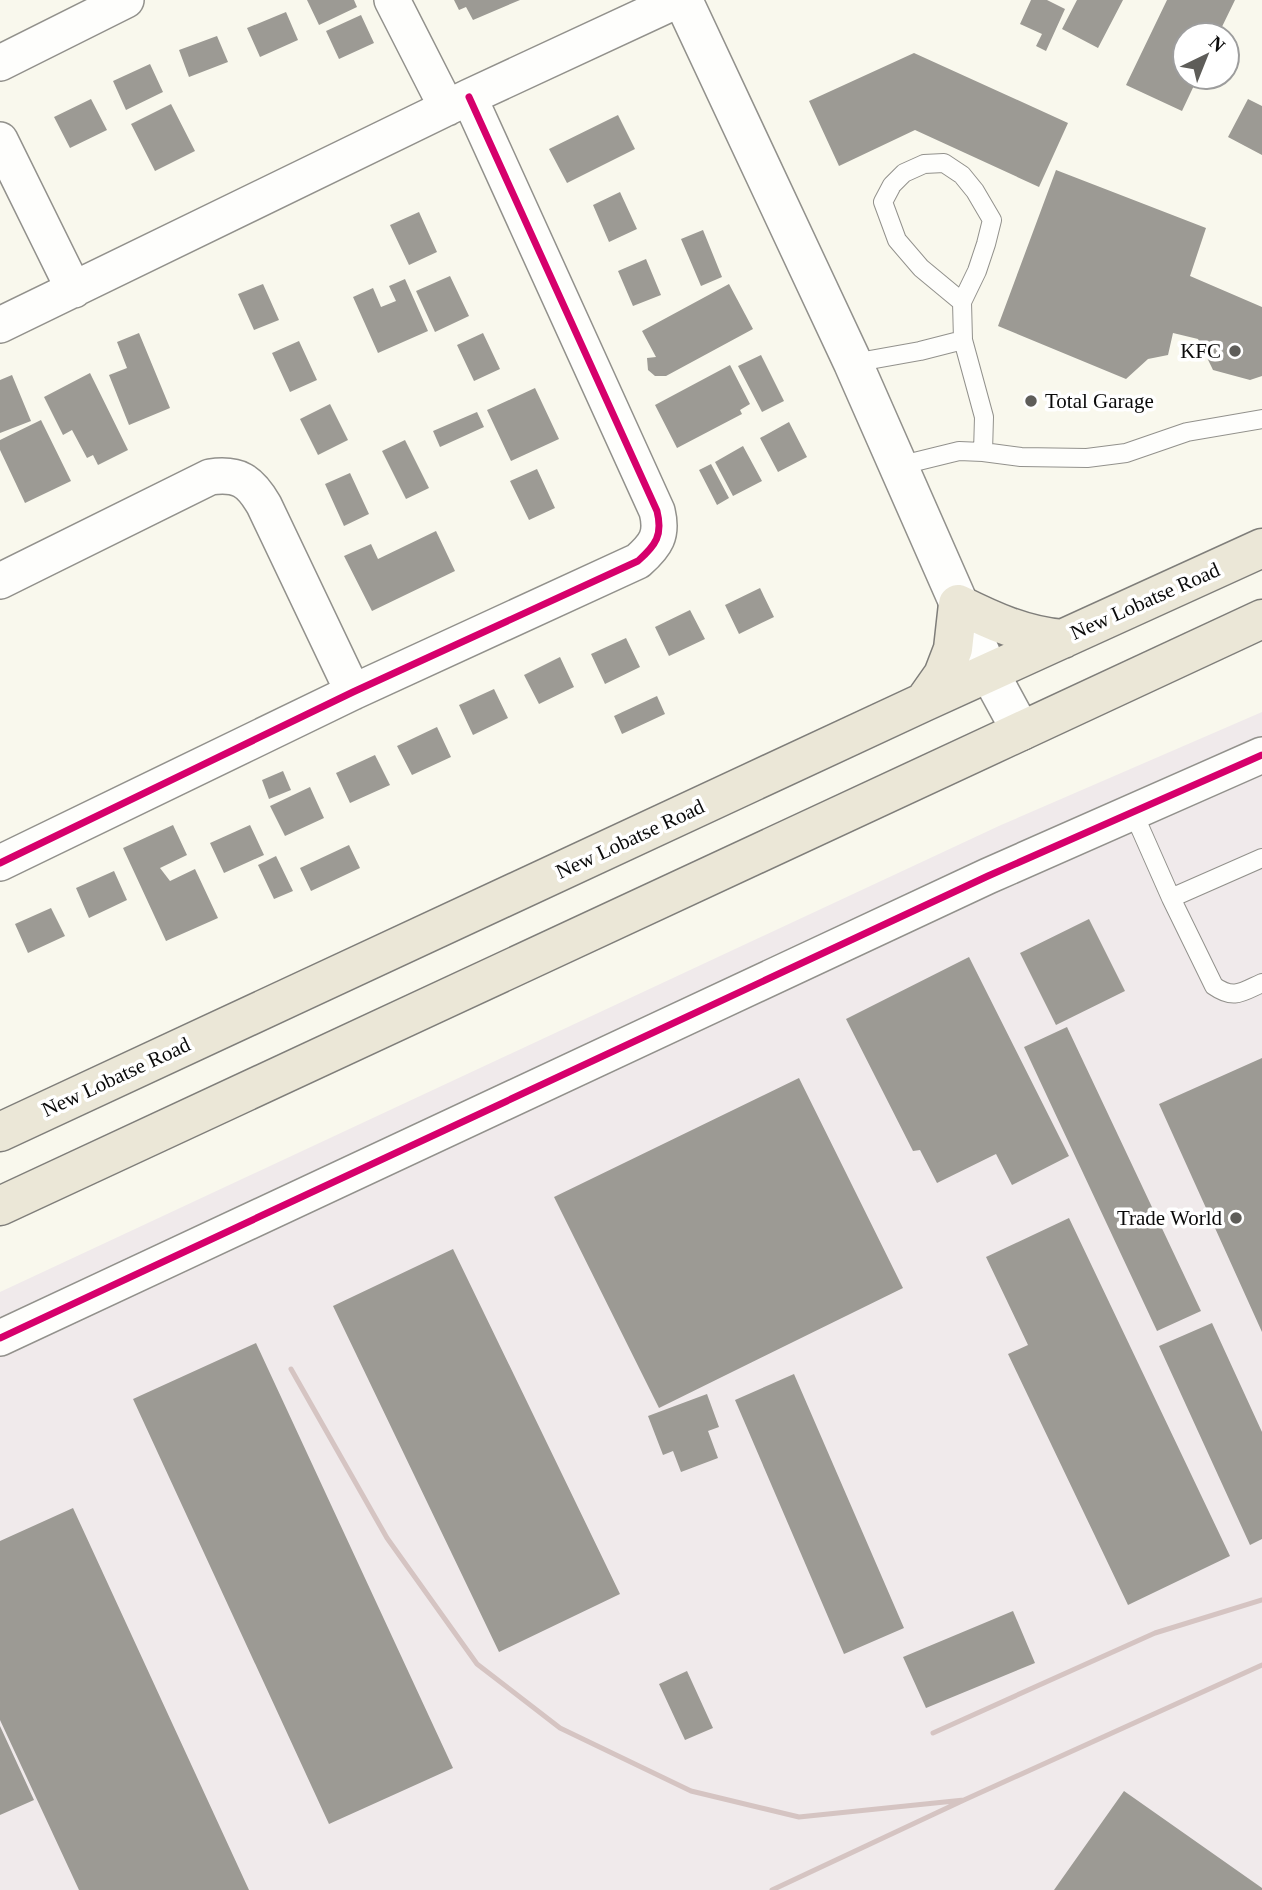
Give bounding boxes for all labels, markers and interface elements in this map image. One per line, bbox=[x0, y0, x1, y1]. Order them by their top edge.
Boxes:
north arrow bbox=[1171, 21, 1241, 91]
text: N bbox=[1205, 32, 1230, 56]
place label: KFC bbox=[1180, 339, 1221, 363]
marker: KFC bbox=[1227, 343, 1243, 359]
place label: Total Garage bbox=[1045, 389, 1154, 413]
marker: Total Garage bbox=[1023, 393, 1039, 409]
street label: New Lobatse Road bbox=[1067, 557, 1224, 645]
street label: New Lobatse Road bbox=[552, 794, 708, 884]
street label: New Lobatse Road bbox=[38, 1032, 194, 1122]
place label: Trade World bbox=[1117, 1206, 1222, 1230]
marker: Trade World bbox=[1228, 1210, 1244, 1226]

